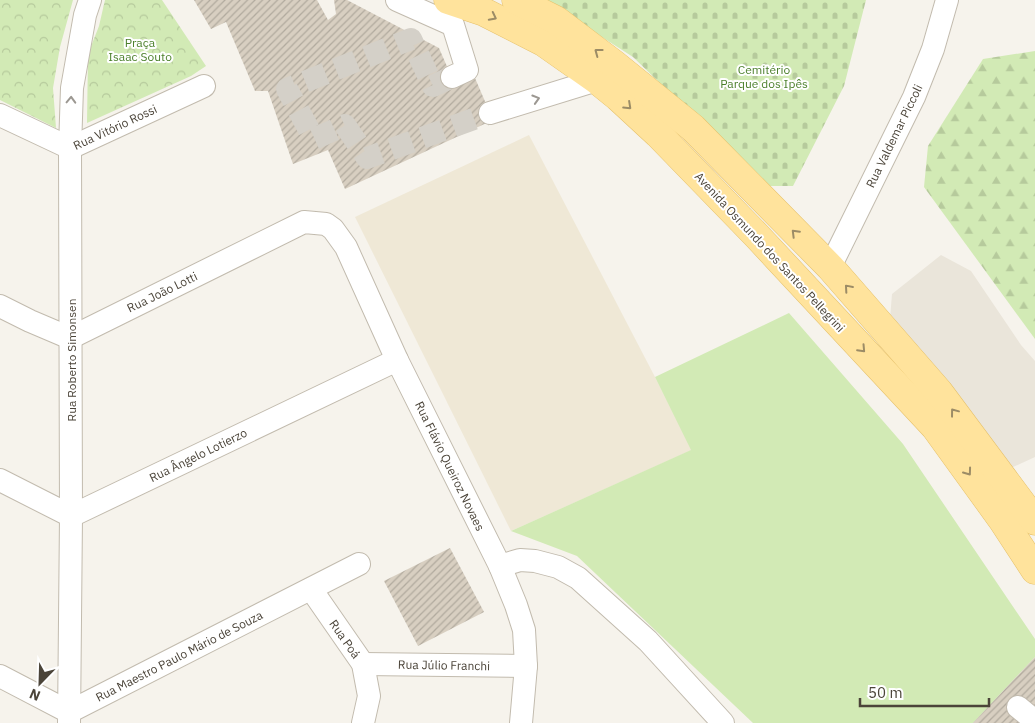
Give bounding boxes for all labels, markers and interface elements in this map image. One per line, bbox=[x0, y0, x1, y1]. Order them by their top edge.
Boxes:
one-way arrow bbox=[488, 11, 497, 21]
park label: Praça Isaac Souto bbox=[108, 35, 172, 64]
one-way arrow bbox=[594, 49, 604, 58]
park label: Cemitério Parque dos Ipês bbox=[720, 62, 808, 91]
street label: Rua Valdemar Piccoli bbox=[862, 82, 926, 190]
one-way arrow bbox=[532, 94, 540, 104]
one-way arrow bbox=[66, 95, 77, 103]
one-way arrow bbox=[623, 100, 632, 109]
street label: Rua Vitório Rossi bbox=[71, 101, 159, 153]
street label: Avenida Osmundo dos Santos Pellegrini bbox=[692, 169, 848, 335]
one-way arrow bbox=[792, 229, 801, 238]
street label: Rua João Lotti bbox=[124, 268, 200, 316]
one-way arrow bbox=[845, 285, 854, 294]
street label: Rua Roberto Simonsen bbox=[64, 299, 79, 421]
one-way arrow bbox=[856, 344, 865, 353]
street label: Rua Flávio Queiroz Novaes bbox=[412, 399, 488, 533]
one-way arrow bbox=[951, 408, 960, 418]
street label: Rua Ângelo Lotierzo bbox=[147, 425, 250, 485]
one-way arrow bbox=[962, 467, 971, 476]
street label: Rua Maestro Paulo Mário de Souza bbox=[93, 607, 266, 705]
street label: Rua Poá bbox=[326, 617, 364, 662]
street label: Rua Júlio Franchi bbox=[398, 657, 490, 673]
north arrow bbox=[15, 658, 65, 708]
scale bar bbox=[860, 676, 989, 708]
text: 50 m bbox=[868, 683, 903, 702]
text: N bbox=[27, 685, 43, 705]

